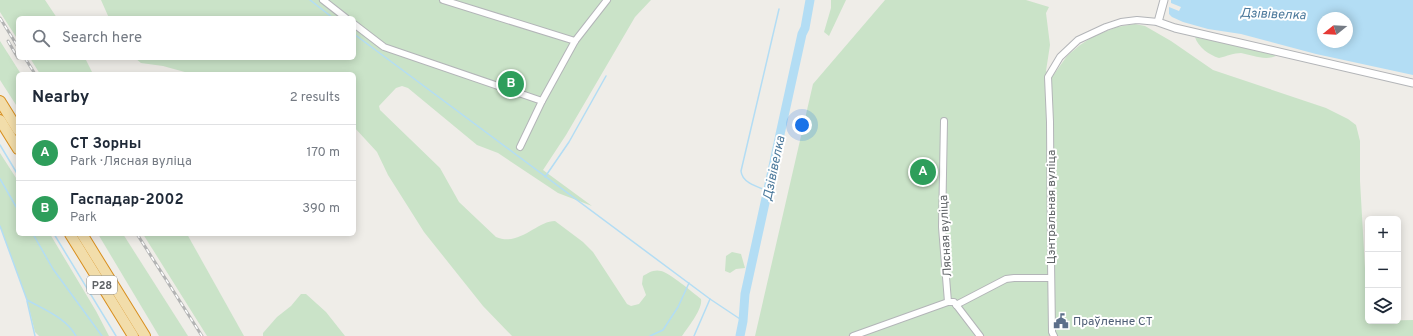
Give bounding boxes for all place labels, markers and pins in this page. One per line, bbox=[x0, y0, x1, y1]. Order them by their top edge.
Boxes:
pin: B bbox=[498, 69, 524, 99]
pin: A bbox=[910, 157, 936, 187]
public building icon: Праўленне СТ bbox=[1052, 312, 1070, 330]
place label: Праўленне СТ bbox=[1073, 314, 1153, 330]

